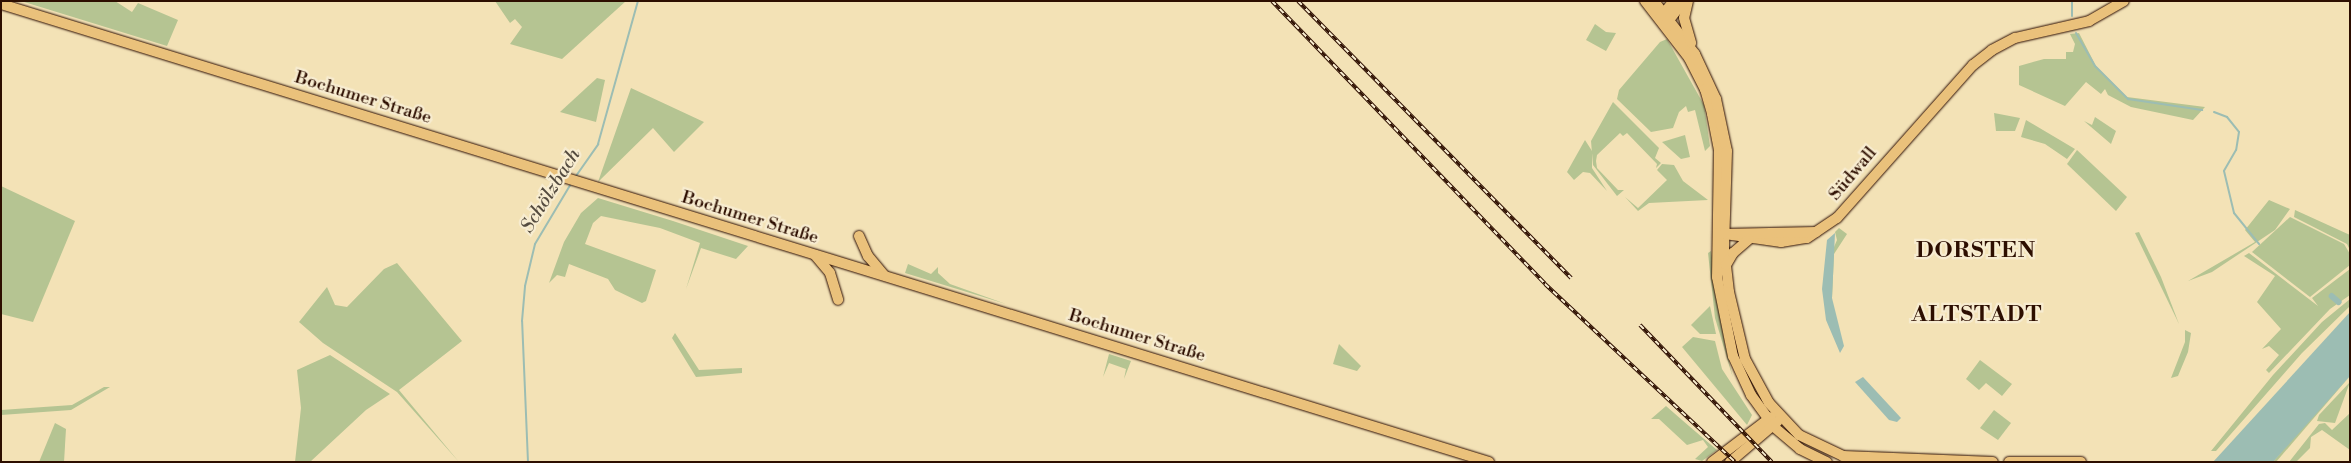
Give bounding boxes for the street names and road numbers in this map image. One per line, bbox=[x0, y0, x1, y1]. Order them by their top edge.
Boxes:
street label: Bochumer Straße bbox=[292, 67, 434, 129]
street label: Südwall bbox=[1824, 143, 1882, 205]
street label: Bochumer Straße bbox=[679, 187, 821, 249]
street label: Bochumer Straße bbox=[1066, 305, 1208, 367]

